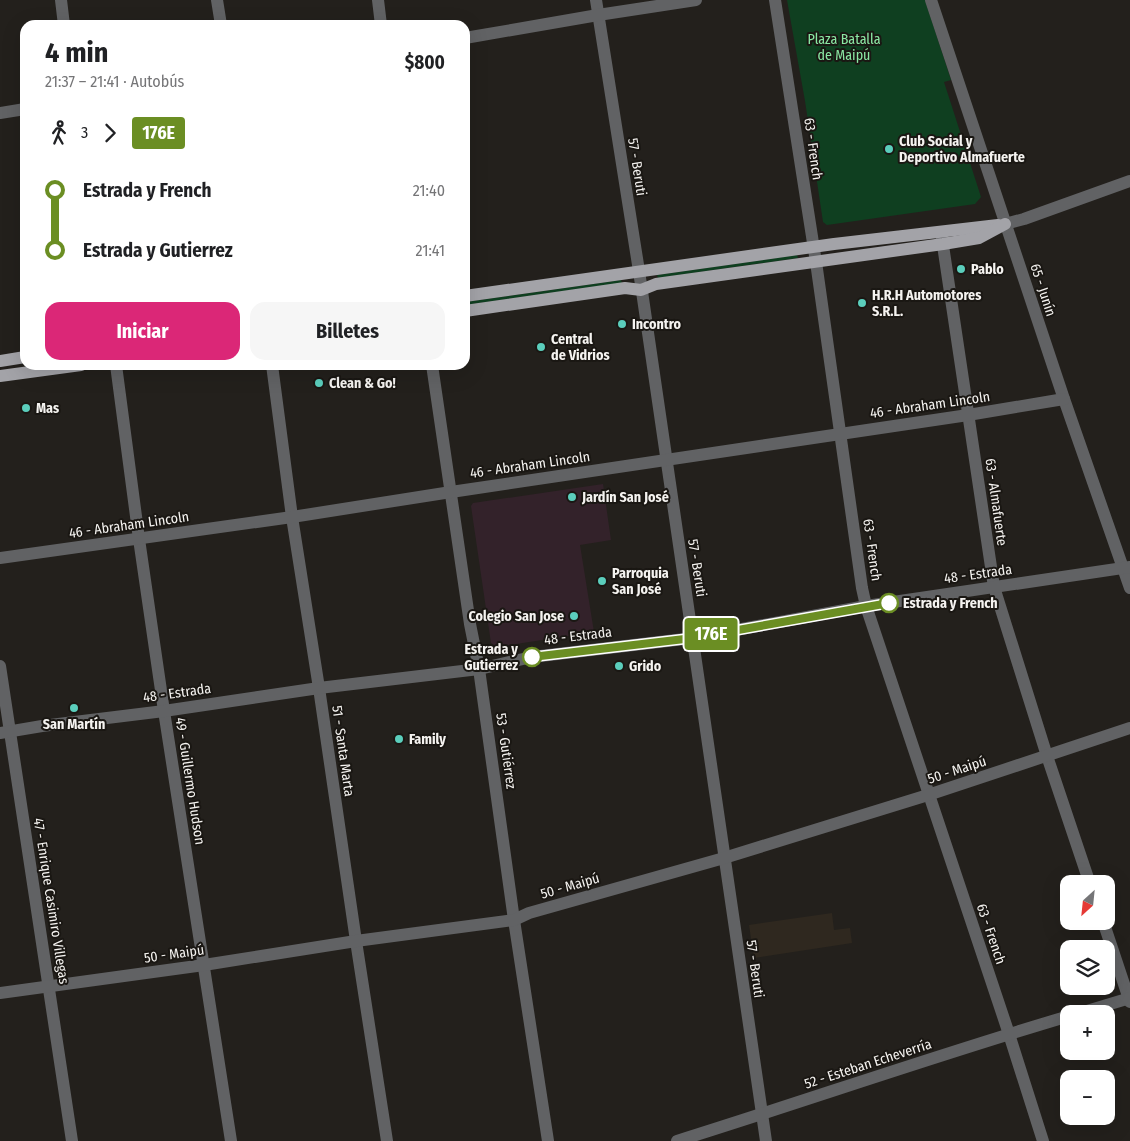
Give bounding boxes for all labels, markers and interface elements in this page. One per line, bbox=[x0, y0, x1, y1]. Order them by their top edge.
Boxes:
park label: Plaza Batalla de Maipú bbox=[807, 31, 881, 64]
text: 4 min bbox=[45, 36, 109, 69]
text: $800 bbox=[405, 51, 445, 74]
text: 21:37 – 21:41 · Autobús bbox=[45, 72, 184, 91]
street label: 63 - French bbox=[800, 117, 826, 181]
icon: walk bbox=[45, 119, 73, 147]
icon: forward bbox=[96, 119, 124, 147]
text: 176E bbox=[142, 122, 175, 144]
text: 3 bbox=[81, 123, 88, 142]
place label: Club Social y Deportivo Almafuerte bbox=[899, 133, 1025, 166]
street label: 57 - Beruti bbox=[624, 137, 650, 197]
marker: Club Social y Deportivo Almafuerte bbox=[883, 143, 895, 155]
text: Estrada y French bbox=[83, 179, 211, 202]
text: 21:40 bbox=[413, 181, 445, 200]
text: Estrada y Gutierrez bbox=[83, 239, 233, 262]
text: 21:41 bbox=[416, 241, 445, 260]
place label: Pablo bbox=[971, 261, 1004, 278]
street label: 65 - Junín bbox=[1026, 261, 1060, 319]
marker: Pablo bbox=[955, 263, 967, 275]
place label: H.R.H Automotores S.R.L. bbox=[872, 287, 981, 320]
marker: H.R.H Automotores S.R.L. bbox=[856, 297, 868, 309]
button: Iniciar bbox=[45, 302, 240, 360]
button: Billetes bbox=[250, 302, 445, 360]
place label: Incontro bbox=[632, 316, 681, 333]
marker: Incontro bbox=[616, 318, 628, 330]
place label: Central de Vidrios bbox=[551, 331, 610, 364]
marker: Central de Vidrios bbox=[535, 341, 547, 353]
place label: Clean & Go! bbox=[329, 375, 396, 392]
marker: Clean & Go! bbox=[313, 377, 325, 389]
street label: 46 - Abraham Lincoln bbox=[869, 388, 991, 422]
place label: Mas bbox=[36, 400, 59, 417]
marker: Mas bbox=[20, 402, 32, 414]
street label: 46 - Abraham Lincoln bbox=[469, 448, 591, 482]
street label: 63 - Almafuerte bbox=[981, 457, 1011, 547]
place label: Jardín San José bbox=[581, 489, 669, 506]
marker: Jardín San José bbox=[566, 491, 578, 503]
street label: 46 - Abraham Lincoln bbox=[68, 508, 190, 542]
street label: 63 - French bbox=[859, 518, 885, 582]
street label: 57 - Beruti bbox=[684, 538, 710, 598]
street label: 48 - Estrada bbox=[943, 561, 1013, 587]
place label: Parroquia San José bbox=[612, 565, 669, 598]
marker: Parroquia San José bbox=[596, 575, 608, 587]
marker: Estrada y French bbox=[879, 593, 899, 613]
place label: Estrada y French bbox=[903, 595, 998, 612]
place label: Colegio San Jose bbox=[468, 608, 564, 625]
marker: Colegio San Jose bbox=[568, 610, 580, 622]
line badge: 176E bbox=[676, 618, 746, 650]
street label: 48 - Estrada bbox=[543, 623, 613, 649]
text: 176E bbox=[695, 623, 727, 645]
place label: Estrada y Gutierrez bbox=[464, 641, 518, 674]
marker: Estrada y Gutierrez bbox=[522, 647, 542, 667]
place label: Grido bbox=[629, 658, 662, 675]
marker: Grido bbox=[613, 660, 625, 672]
street label: 48 - Estrada bbox=[142, 680, 212, 706]
marker: San Martín bbox=[68, 702, 80, 714]
street label: 51 - Santa Marta bbox=[328, 704, 358, 798]
street label: 53 - Gutiérrez bbox=[492, 712, 520, 791]
place label: San Martín bbox=[43, 716, 105, 733]
street label: 49 - Guillermo Hudson bbox=[172, 716, 208, 846]
place label: Family bbox=[409, 731, 446, 748]
marker: Family bbox=[393, 733, 405, 745]
street label: 50 - Maipú bbox=[926, 753, 988, 787]
street label: 47 - Enrique Casimiro Villegas bbox=[29, 817, 73, 985]
street label: 50 - Maipú bbox=[539, 869, 601, 903]
north arrow bbox=[1060, 875, 1115, 930]
map controls bbox=[1060, 875, 1115, 1125]
street label: 63 - French bbox=[973, 902, 1009, 966]
street label: 57 - Beruti bbox=[743, 939, 767, 999]
button: layers bbox=[1060, 940, 1115, 995]
street label: 50 - Maipú bbox=[143, 941, 205, 967]
button: + bbox=[1060, 1005, 1115, 1060]
street label: 52 - Esteban Echeverría bbox=[802, 1035, 934, 1093]
button: − bbox=[1060, 1070, 1115, 1125]

